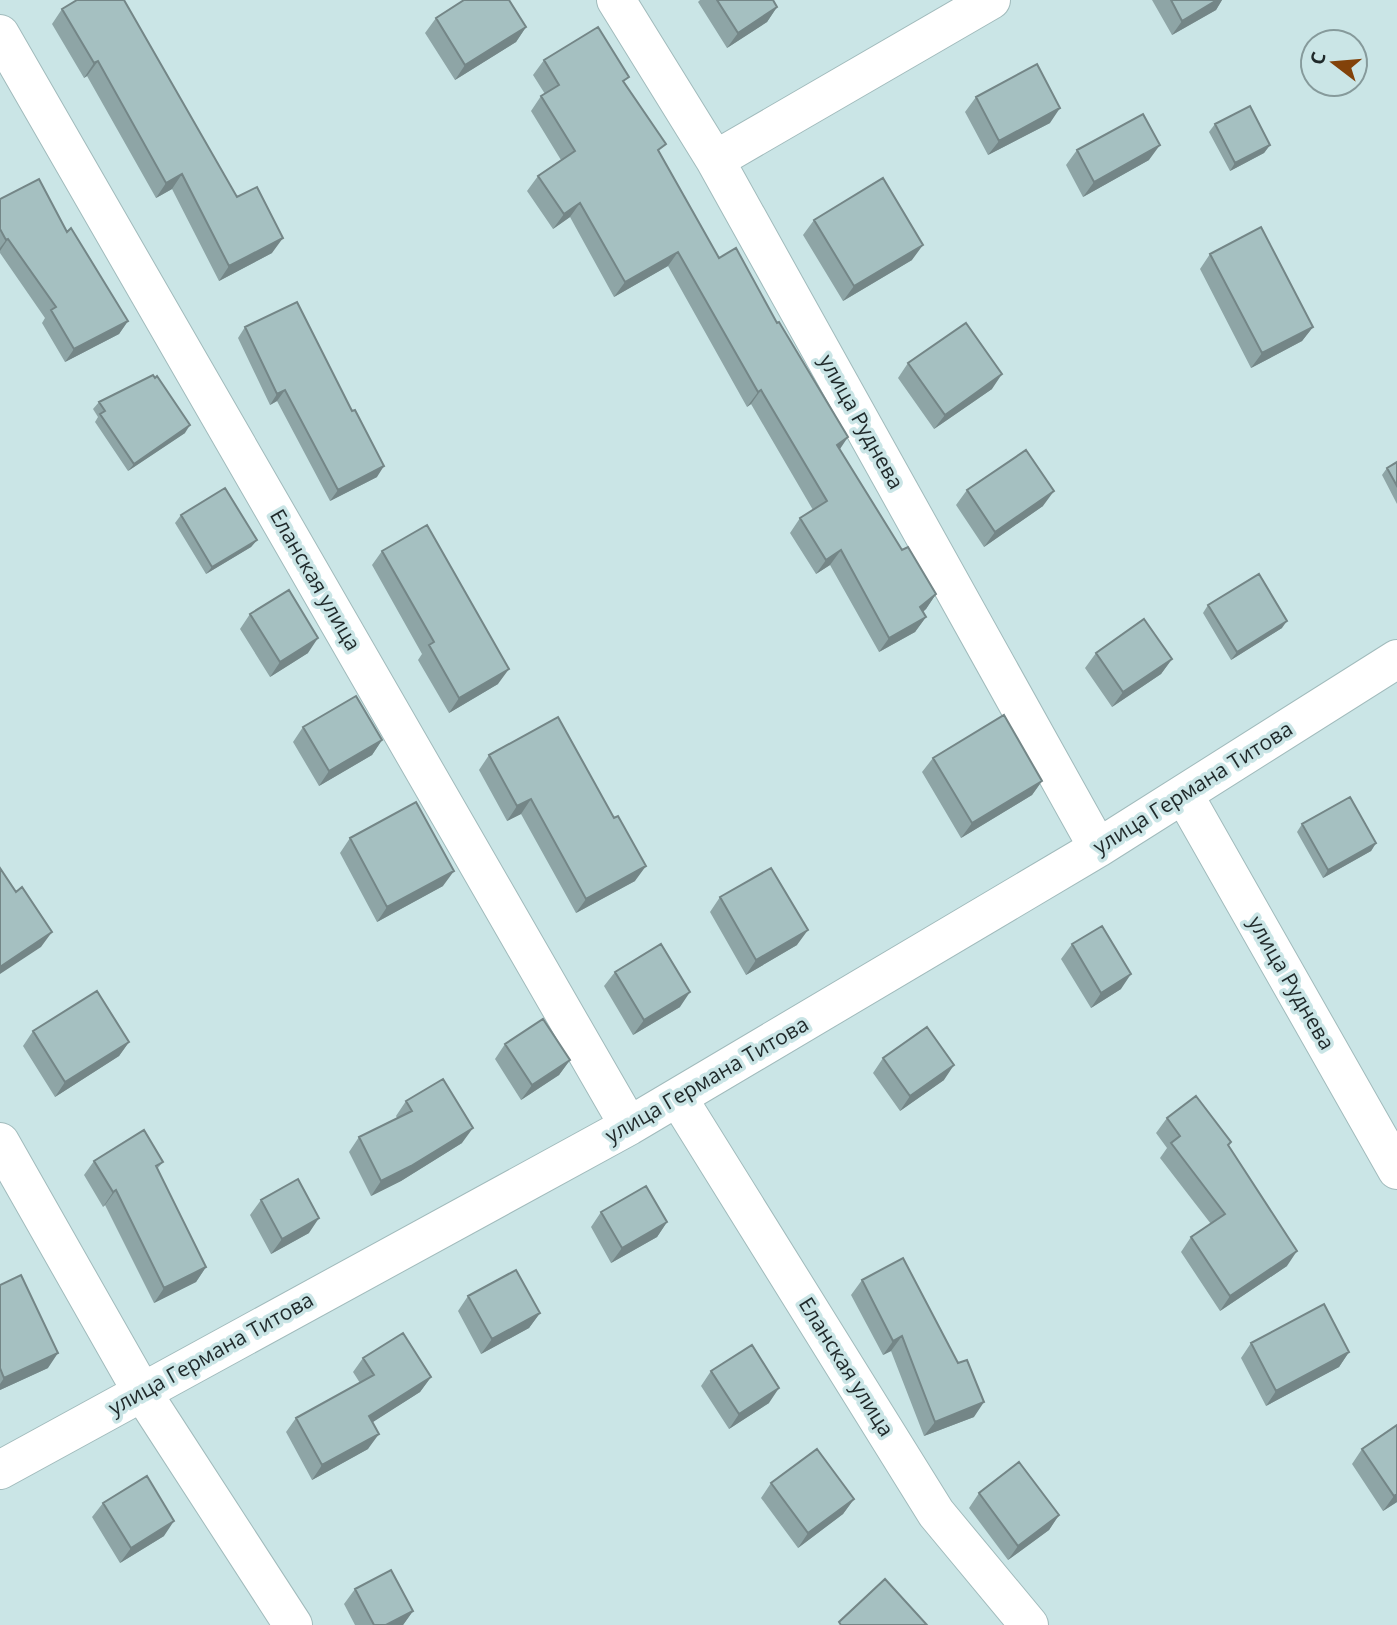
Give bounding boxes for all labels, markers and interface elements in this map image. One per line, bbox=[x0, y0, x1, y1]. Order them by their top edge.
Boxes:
north arrow bbox=[1299, 28, 1369, 98]
text: С bbox=[1303, 49, 1332, 68]
street label: улица Руднева bbox=[813, 349, 911, 494]
street label: Еланская улица bbox=[264, 504, 368, 655]
street label: улица Германа Титова bbox=[1087, 714, 1298, 860]
street label: улица Руднева bbox=[1242, 910, 1342, 1055]
street label: улица Германа Титова bbox=[600, 1009, 813, 1149]
street label: улица Германа Титова bbox=[103, 1285, 318, 1421]
street label: Еланская улица bbox=[793, 1292, 901, 1441]

